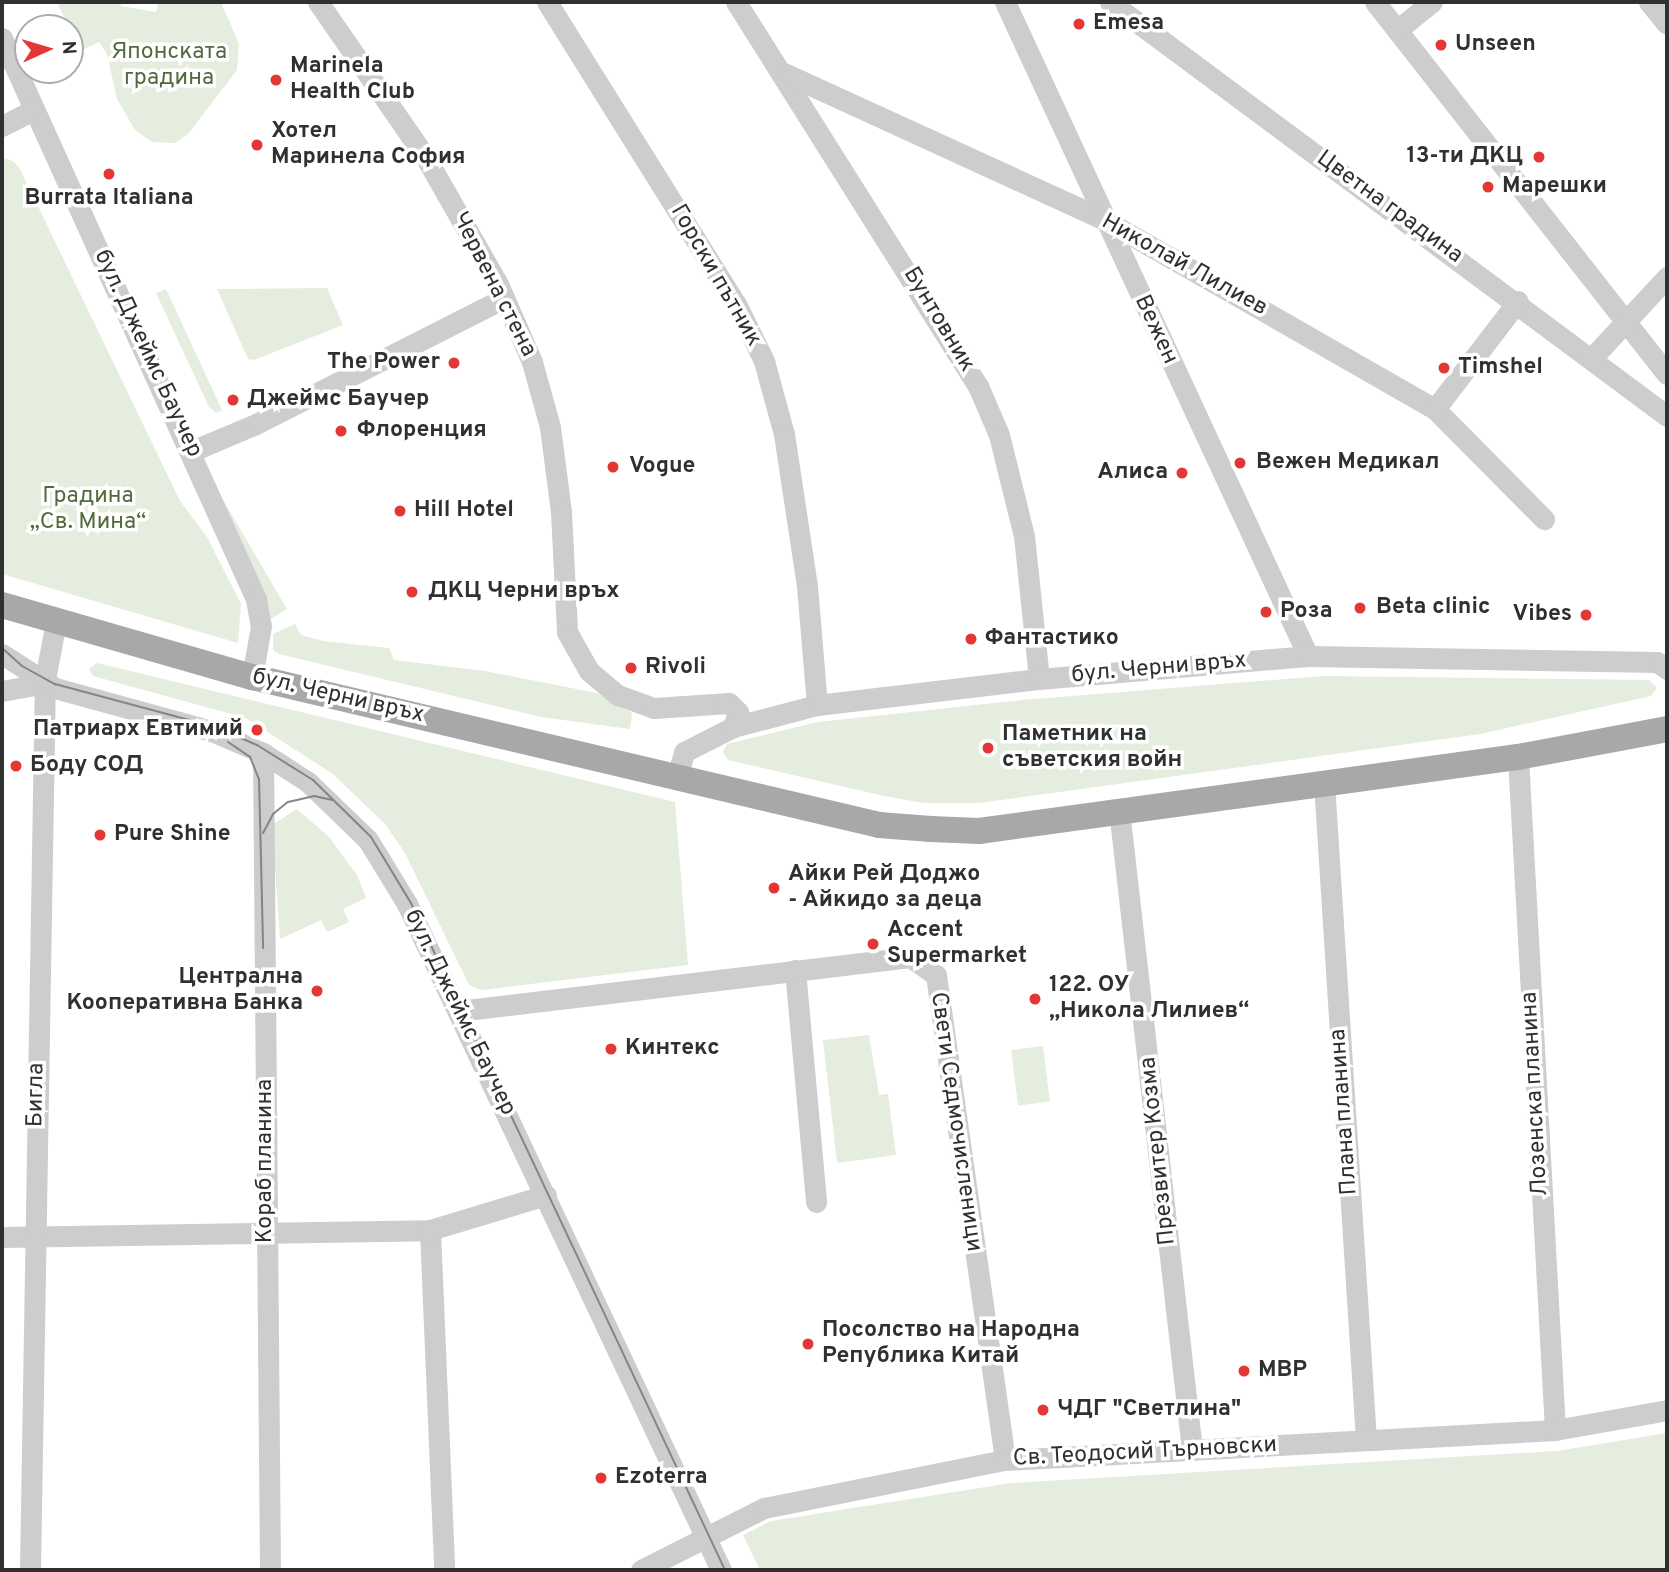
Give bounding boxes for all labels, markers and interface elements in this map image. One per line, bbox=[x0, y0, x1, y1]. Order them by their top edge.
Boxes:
place label: Emesa bbox=[1093, 10, 1164, 38]
north arrow bbox=[14, 14, 84, 84]
marker: Emesa bbox=[1071, 16, 1087, 32]
place label: Unseen bbox=[1455, 31, 1536, 59]
marker: Unseen bbox=[1433, 37, 1449, 53]
park label: Японската градина bbox=[111, 39, 227, 93]
text: N bbox=[56, 40, 80, 55]
place label: Marinela Health Club bbox=[290, 53, 415, 107]
marker: Marinela Health Club bbox=[268, 72, 284, 88]
place label: Хотел Маринела София bbox=[271, 118, 466, 172]
marker: Хотел Маринела София bbox=[249, 137, 265, 153]
place label: 13-ти ДКЦ bbox=[1406, 143, 1523, 171]
street label: Цветна градина bbox=[1310, 146, 1468, 270]
marker: 13-ти ДКЦ bbox=[1529, 147, 1549, 167]
marker: Burrata Italiana bbox=[101, 166, 117, 182]
place label: Марешки bbox=[1502, 173, 1607, 201]
marker: Марешки bbox=[1480, 179, 1496, 195]
place label: Burrata Italiana bbox=[24, 185, 194, 213]
street label: Горски пътник bbox=[663, 200, 767, 352]
street label: Червена стена bbox=[445, 208, 541, 362]
street label: Николай Лилиев bbox=[1096, 209, 1272, 323]
street label: бул. Джеймс Баучер bbox=[87, 246, 207, 462]
street label: Бунтовник bbox=[896, 263, 980, 377]
street label: Вежен bbox=[1127, 291, 1183, 369]
place label: The Power bbox=[327, 349, 440, 377]
place label: Timshel bbox=[1458, 354, 1543, 382]
marker: The Power bbox=[446, 355, 462, 371]
marker: Timshel bbox=[1436, 360, 1452, 376]
place label: Джеймс Баучер bbox=[247, 386, 429, 414]
marker: Джеймс Баучер bbox=[225, 392, 241, 408]
place label: Флоренция bbox=[357, 417, 487, 445]
marker: Флоренция bbox=[331, 421, 351, 441]
place label: Вежен Медикал bbox=[1256, 449, 1439, 477]
place label: Vogue bbox=[629, 453, 695, 481]
marker: Вежен Медикал bbox=[1230, 453, 1250, 473]
marker: Vogue bbox=[603, 457, 623, 477]
place label: Алиса bbox=[1097, 459, 1168, 487]
marker: Алиса bbox=[1174, 465, 1190, 481]
park label: Градина „Св. Мина“ bbox=[30, 483, 146, 537]
place label: Hill Hotel bbox=[414, 497, 514, 525]
marker: Hill Hotel bbox=[392, 503, 408, 519]
place label: ДКЦ Черни връх bbox=[428, 578, 620, 606]
marker: ДКЦ Черни връх bbox=[402, 582, 422, 602]
place label: Beta clinic bbox=[1376, 594, 1490, 622]
place label: Роза bbox=[1280, 598, 1333, 626]
marker: Beta clinic bbox=[1350, 598, 1370, 618]
place label: Vibes bbox=[1512, 601, 1572, 629]
marker: Роза bbox=[1258, 604, 1274, 620]
marker: Vibes bbox=[1578, 607, 1594, 623]
place label: Фантастико bbox=[985, 625, 1119, 653]
marker: Фантастико bbox=[963, 631, 979, 647]
street label: бул. Черни връх bbox=[1070, 648, 1248, 690]
place label: Rivoli bbox=[645, 654, 706, 682]
marker: Rivoli bbox=[623, 660, 639, 676]
street label: бул. Черни връх bbox=[249, 664, 427, 730]
place label: Патриарх Евтимий bbox=[33, 716, 243, 744]
place label: Паметник на съветския войн bbox=[1002, 721, 1182, 775]
marker: Патриарх Евтимий bbox=[249, 722, 265, 738]
marker: Паметник на съветския войн bbox=[980, 740, 996, 756]
place label: Боду СОД bbox=[30, 752, 144, 780]
marker: Боду СОД bbox=[8, 758, 24, 774]
place label: Pure Shine bbox=[114, 821, 231, 849]
marker: Pure Shine bbox=[92, 827, 108, 843]
place label: Айки Рей Доджо - Айкидо за деца bbox=[788, 861, 983, 915]
marker: Айки Рей Доджо - Айкидо за деца bbox=[766, 880, 782, 896]
street label: бул. Джеймс Баучер bbox=[397, 905, 521, 1121]
place label: Accent Supermarket bbox=[887, 917, 1027, 971]
marker: Accent Supermarket bbox=[865, 936, 881, 952]
place label: Централна Кооперативна Банка bbox=[66, 964, 303, 1018]
place label: 122. ОУ „Никола Лилиев“ bbox=[1049, 972, 1249, 1026]
marker: Централна Кооперативна Банка bbox=[309, 983, 325, 999]
street label: Свети Седмочисленици bbox=[923, 990, 987, 1254]
marker: 122. ОУ „Никола Лилиев“ bbox=[1027, 991, 1043, 1007]
street label: Лозенска планина bbox=[1517, 991, 1555, 1197]
street label: Плана планина bbox=[1325, 1028, 1365, 1196]
place label: Кинтекс bbox=[625, 1035, 720, 1063]
marker: Кинтекс bbox=[603, 1041, 619, 1057]
street label: Презвитер Козма bbox=[1135, 1055, 1183, 1247]
street label: Бигла bbox=[23, 1063, 51, 1127]
street label: Кораб планина bbox=[252, 1079, 280, 1243]
place label: Посолство на Народна Република Китай bbox=[822, 1317, 1080, 1371]
marker: Посолство на Народна Република Китай bbox=[800, 1336, 816, 1352]
place label: МВР bbox=[1258, 1357, 1307, 1385]
marker: МВР bbox=[1236, 1363, 1252, 1379]
place label: ЧДГ "Светлина" bbox=[1057, 1396, 1241, 1424]
marker: ЧДГ "Светлина" bbox=[1035, 1402, 1051, 1418]
street label: Св. Теодосий Търновски bbox=[1011, 1432, 1279, 1474]
place label: Ezoterra bbox=[615, 1464, 708, 1492]
marker: Ezoterra bbox=[593, 1470, 609, 1486]

